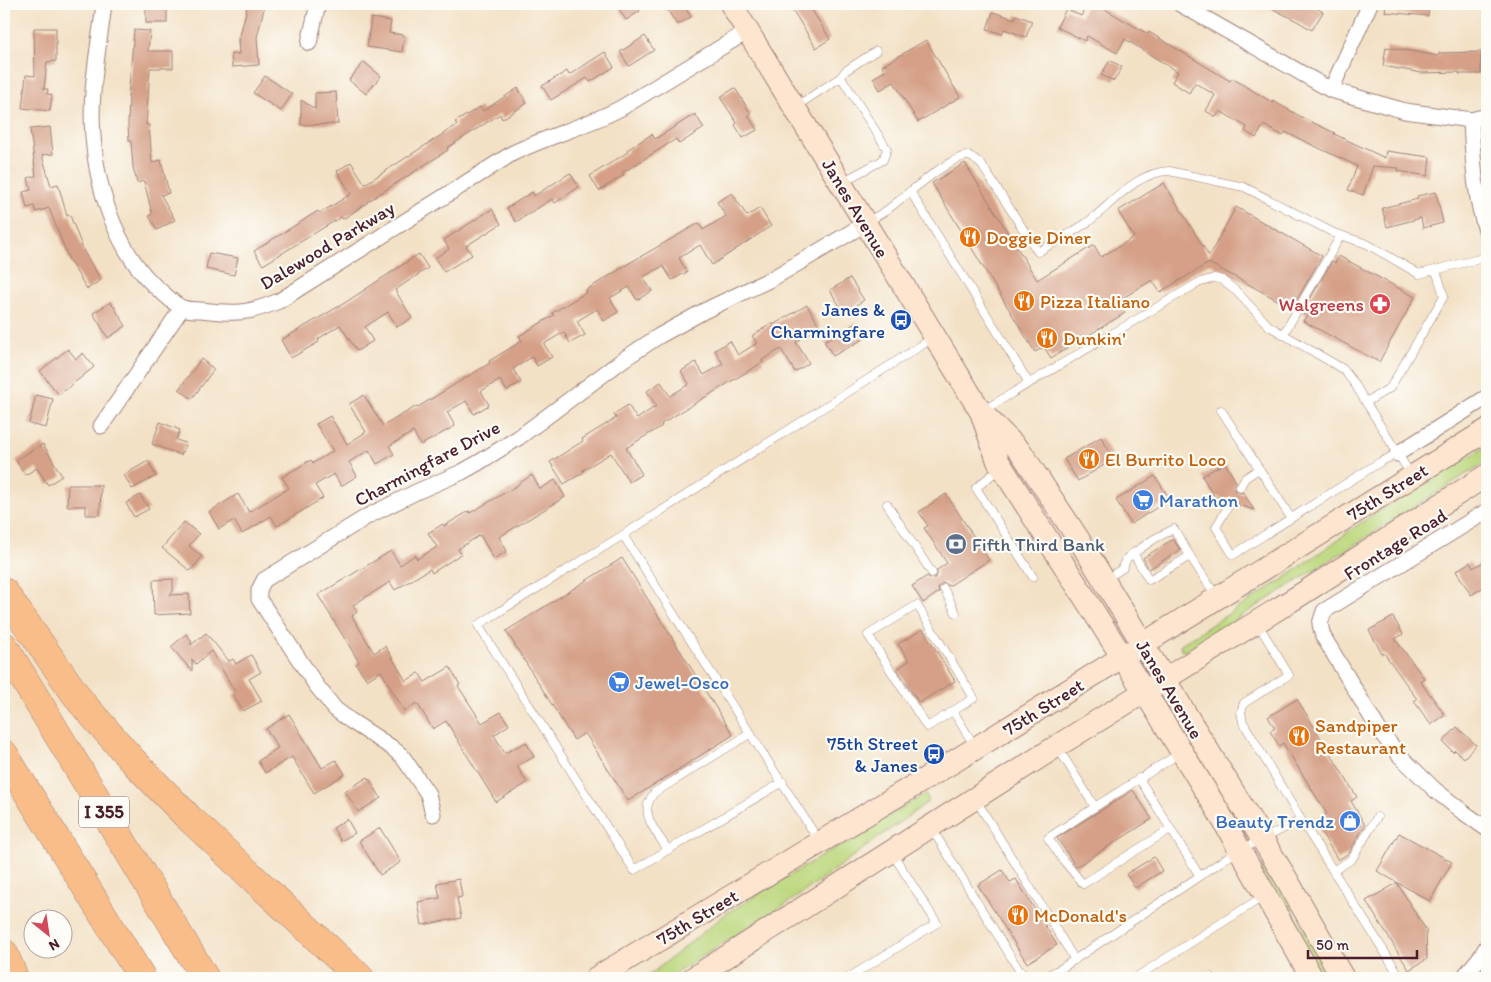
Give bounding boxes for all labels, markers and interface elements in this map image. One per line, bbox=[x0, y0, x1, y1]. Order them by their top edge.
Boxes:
street label: Janes Avenue bbox=[817, 154, 894, 262]
street label: Dalewood Parkway bbox=[256, 196, 399, 295]
restaurant icon: Doggie Diner bbox=[958, 225, 982, 249]
place label: Doggie Diner bbox=[986, 226, 1091, 249]
restaurant icon: Pizza Italiano bbox=[1012, 289, 1036, 313]
place label: Pizza Italiano bbox=[1040, 290, 1150, 313]
pharmacy icon: Walgreens bbox=[1368, 292, 1392, 316]
place label: Walgreens bbox=[1279, 293, 1364, 316]
place label: Janes & Charmingfare bbox=[771, 298, 885, 343]
bus stop icon: Janes & Charmingfare bbox=[889, 308, 913, 332]
restaurant icon: Dunkin' bbox=[1035, 326, 1059, 350]
place label: Dunkin' bbox=[1063, 327, 1126, 350]
street label: Charmingfare Drive bbox=[351, 415, 504, 511]
restaurant icon: El Burrito Loco bbox=[1077, 447, 1101, 471]
place label: El Burrito Loco bbox=[1105, 448, 1226, 471]
street label: 75th Street bbox=[1343, 459, 1432, 526]
supermarket icon: Marathon bbox=[1131, 488, 1155, 512]
place label: Marathon bbox=[1159, 489, 1239, 512]
street label: Frontage Road bbox=[1339, 504, 1451, 585]
bank icon: Fifth Third Bank bbox=[944, 532, 968, 556]
place label: Fifth Third Bank bbox=[972, 533, 1105, 556]
street label: Janes Avenue bbox=[1131, 635, 1208, 743]
supermarket icon: Jewel-Osco bbox=[607, 670, 631, 694]
place label: Jewel-Osco bbox=[635, 671, 729, 694]
street label: 75th Street bbox=[999, 674, 1088, 741]
place label: Sandpiper Restaurant bbox=[1315, 714, 1406, 759]
restaurant icon: Sandpiper Restaurant bbox=[1287, 724, 1311, 748]
place label: 75th Street & Janes bbox=[827, 732, 918, 777]
bus stop icon: 75th Street & Janes bbox=[922, 742, 946, 766]
road number: I 355 bbox=[79, 796, 129, 828]
shop icon: Beauty Trendz bbox=[1338, 809, 1362, 833]
place label: Beauty Trendz bbox=[1215, 810, 1334, 833]
street label: 75th Street bbox=[652, 884, 742, 951]
restaurant icon: McDonald's bbox=[1006, 903, 1030, 927]
place label: McDonald's bbox=[1034, 904, 1127, 927]
north arrow bbox=[22, 910, 72, 960]
scale bar bbox=[1308, 927, 1417, 959]
text: N bbox=[46, 935, 63, 955]
text: 50 m bbox=[1316, 936, 1349, 954]

